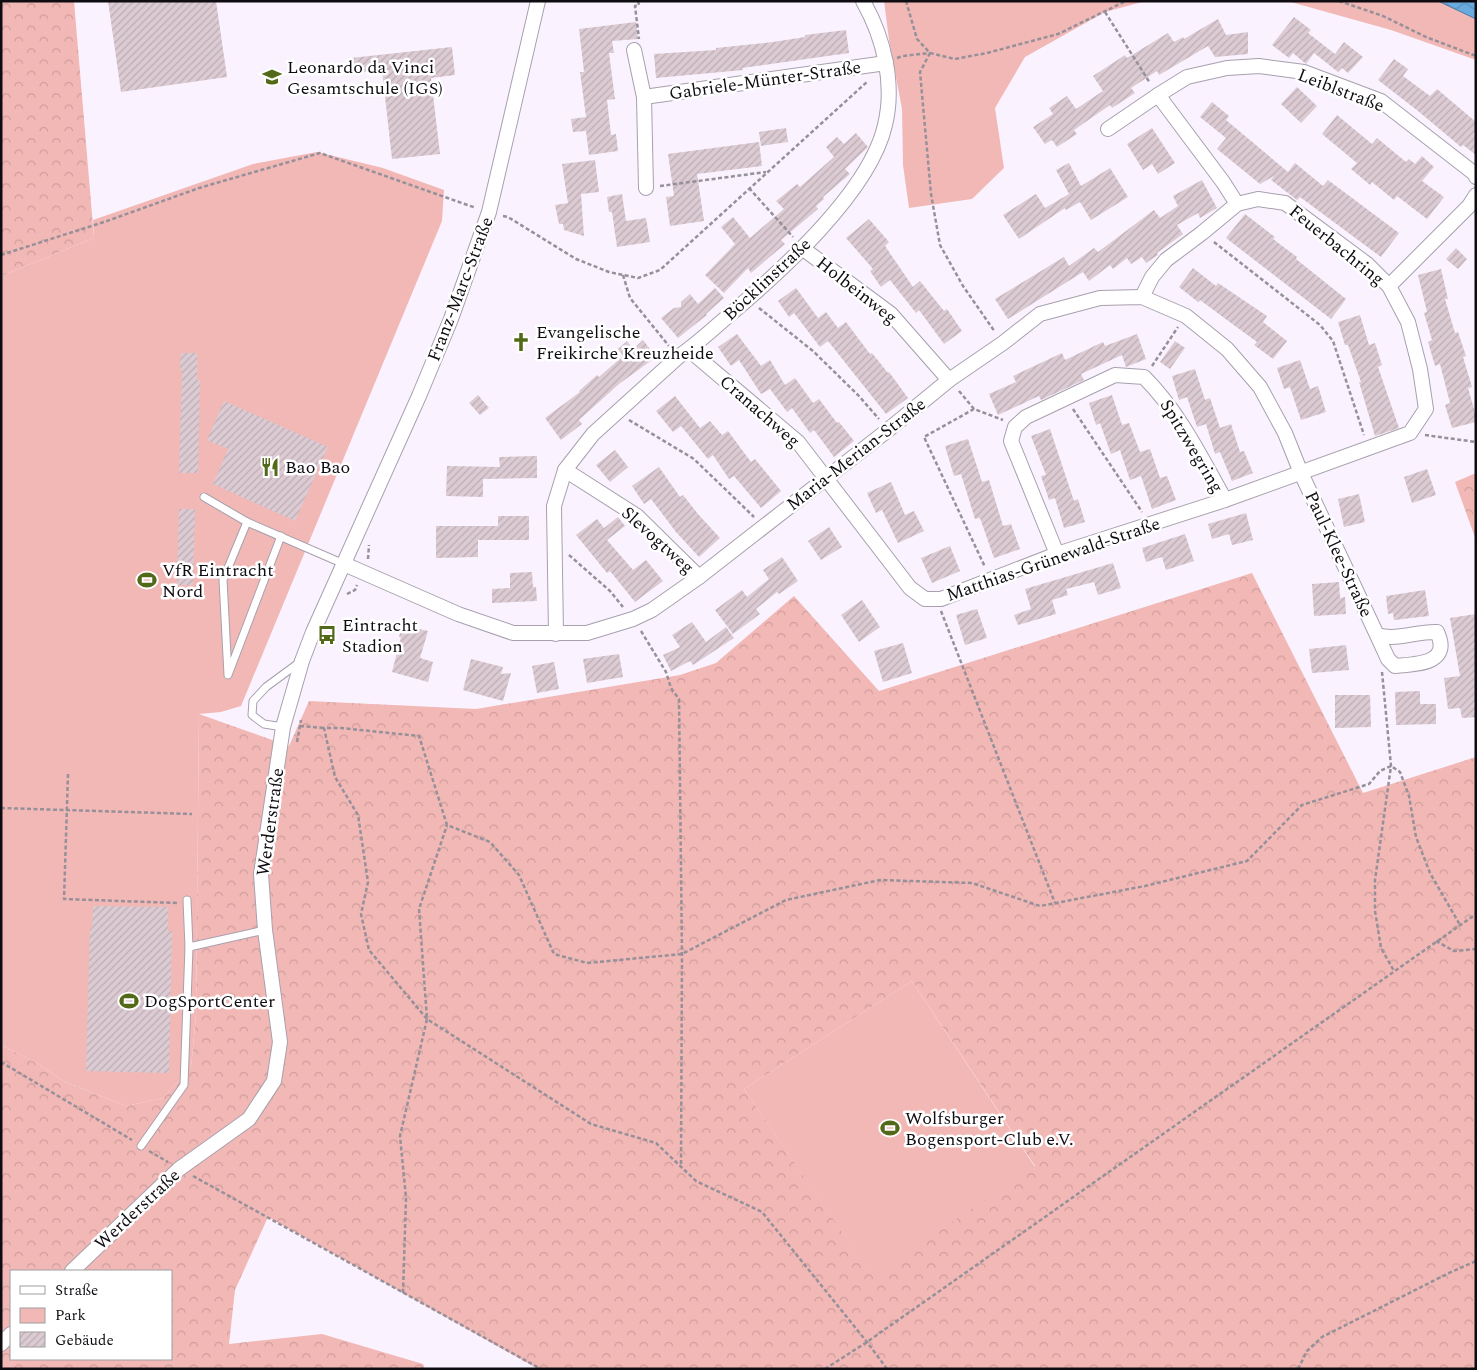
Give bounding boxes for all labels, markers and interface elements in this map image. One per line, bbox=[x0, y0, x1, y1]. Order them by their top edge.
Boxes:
place label: Leonardo da Vinci Gesamtschule (IGS) bbox=[287, 54, 443, 102]
street label: Gabriele-Münter-Straße bbox=[667, 54, 863, 107]
street label: Leiblstraße bbox=[1294, 62, 1388, 119]
school or university icon: Leonardo da Vinci Gesamtschule (IGS) bbox=[261, 66, 283, 88]
street label: Feuerbachring bbox=[1283, 198, 1390, 292]
street label: Franz-Marc-Straße bbox=[420, 213, 500, 365]
street label: Böcklinstraße bbox=[717, 231, 817, 327]
street label: Holbeinweg bbox=[810, 250, 903, 331]
place label: Evangelische Freikirche Kreuzheide bbox=[536, 319, 714, 367]
church icon: Evangelische Freikirche Kreuzheide bbox=[510, 331, 532, 353]
street label: Cranachweg bbox=[713, 369, 806, 454]
street label: Maria-Merian-Straße bbox=[781, 391, 932, 518]
street label: Spitzwegring bbox=[1153, 394, 1230, 498]
place label: Bao Bao bbox=[285, 454, 350, 481]
restaurant icon: Bao Bao bbox=[259, 456, 281, 478]
street label: Paul-Klee-Straße bbox=[1298, 487, 1380, 622]
street label: Slevogtweg bbox=[615, 500, 700, 581]
street label: Matthias-Grünewald-Straße bbox=[943, 510, 1164, 609]
place label: VfR Eintracht Nord bbox=[162, 557, 274, 605]
sports icon: VfR Eintracht Nord bbox=[136, 569, 158, 591]
place label: Eintracht Stadion bbox=[342, 612, 418, 660]
bus stop icon: Eintracht Stadion bbox=[316, 624, 338, 646]
street label: Werderstraße bbox=[250, 766, 291, 878]
place label: DogSportCenter bbox=[144, 988, 275, 1015]
sports icon: DogSportCenter bbox=[118, 990, 140, 1012]
place label: Wolfsburger Bogensport-Club e.V. bbox=[905, 1105, 1074, 1153]
sports icon: Wolfsburger Bogensport-Club e.V. bbox=[879, 1117, 901, 1139]
street label: Werderstraße bbox=[88, 1162, 186, 1256]
legend bbox=[10, 1270, 172, 1360]
text: Straße bbox=[55, 1279, 98, 1302]
text: Park bbox=[55, 1304, 86, 1327]
text: Gebäude bbox=[55, 1329, 114, 1352]

